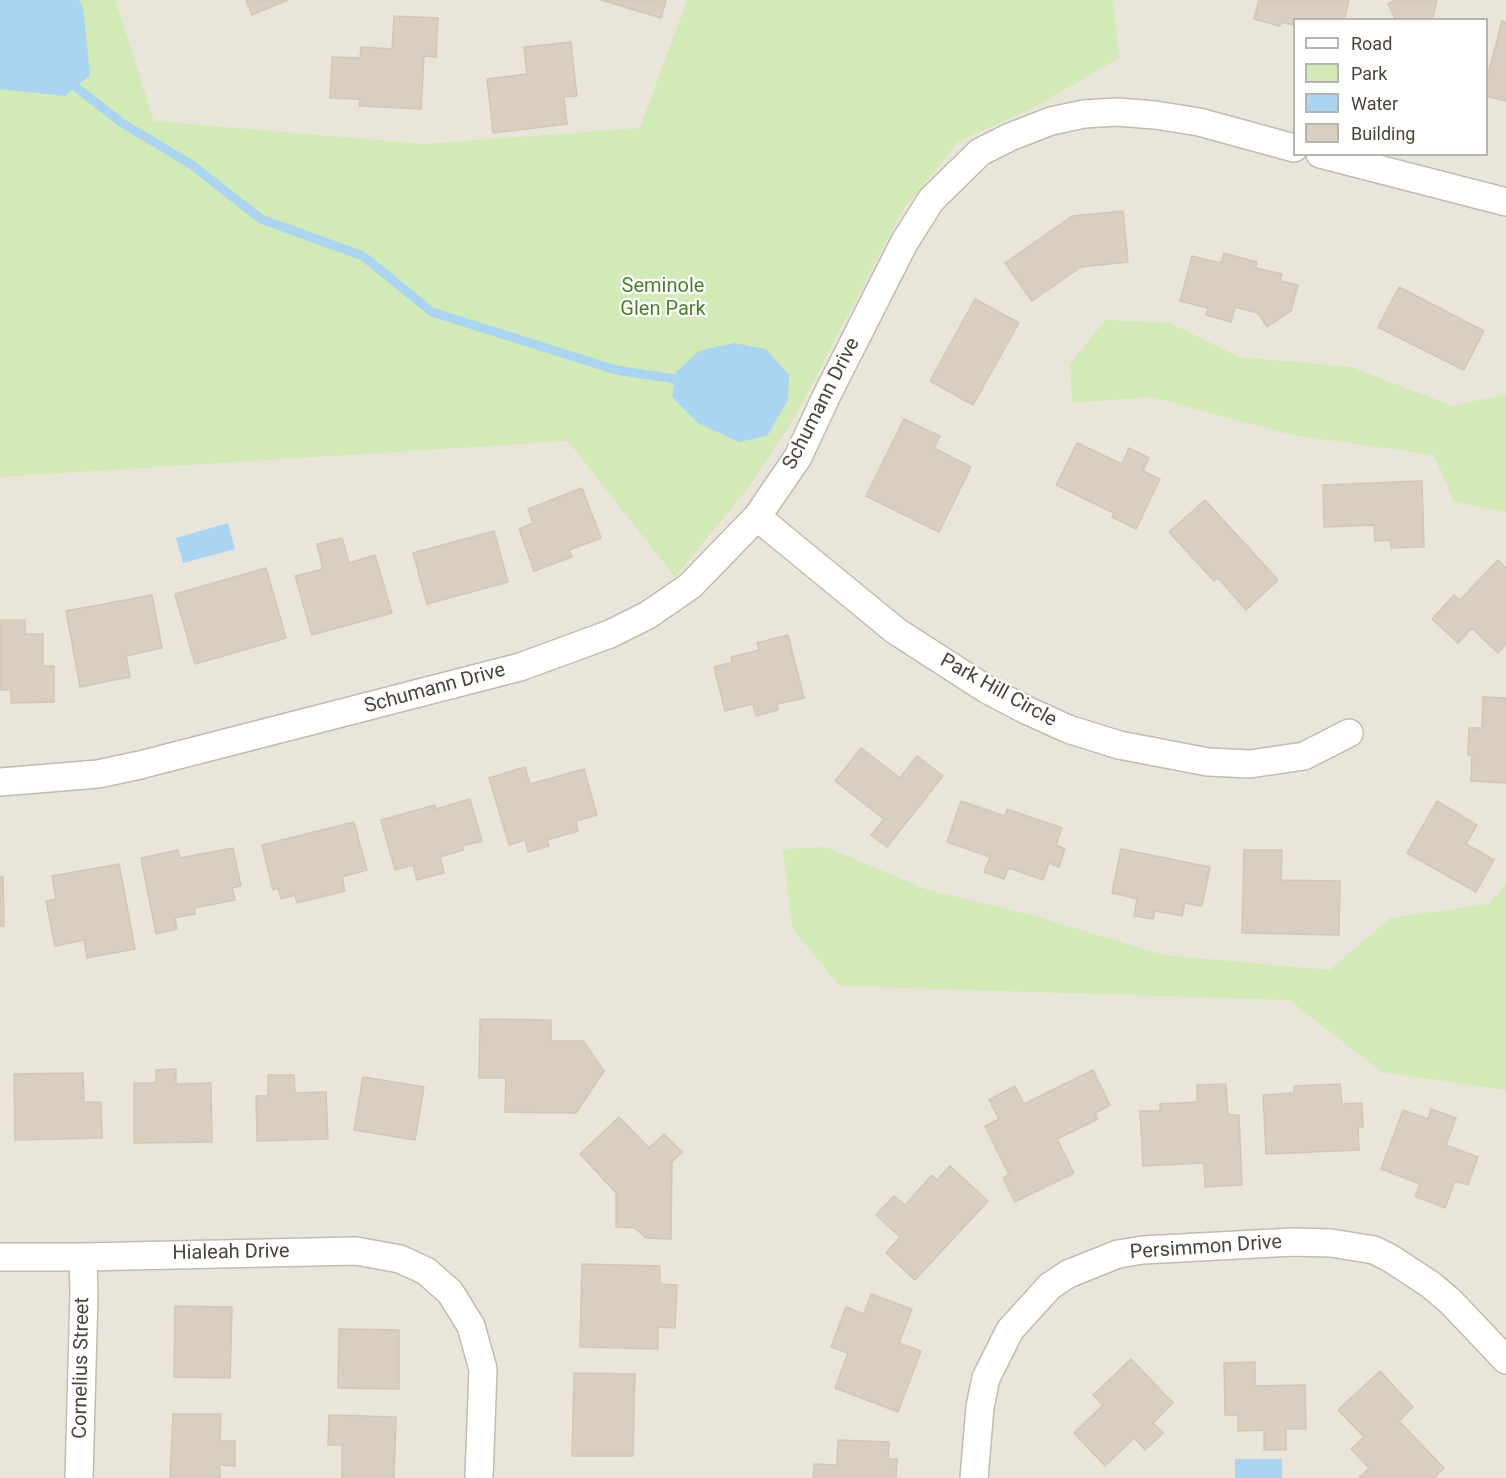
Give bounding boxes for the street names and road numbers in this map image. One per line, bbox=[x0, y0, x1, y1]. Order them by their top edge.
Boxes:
street label: Schumann Drive bbox=[778, 334, 866, 474]
street label: Park Hill Circle bbox=[936, 649, 1060, 733]
street label: Schumann Drive bbox=[362, 659, 508, 719]
street label: Persimmon Drive bbox=[1129, 1231, 1283, 1265]
street label: Hialeah Drive bbox=[172, 1240, 290, 1266]
street label: Cornelius Street bbox=[69, 1297, 95, 1439]

